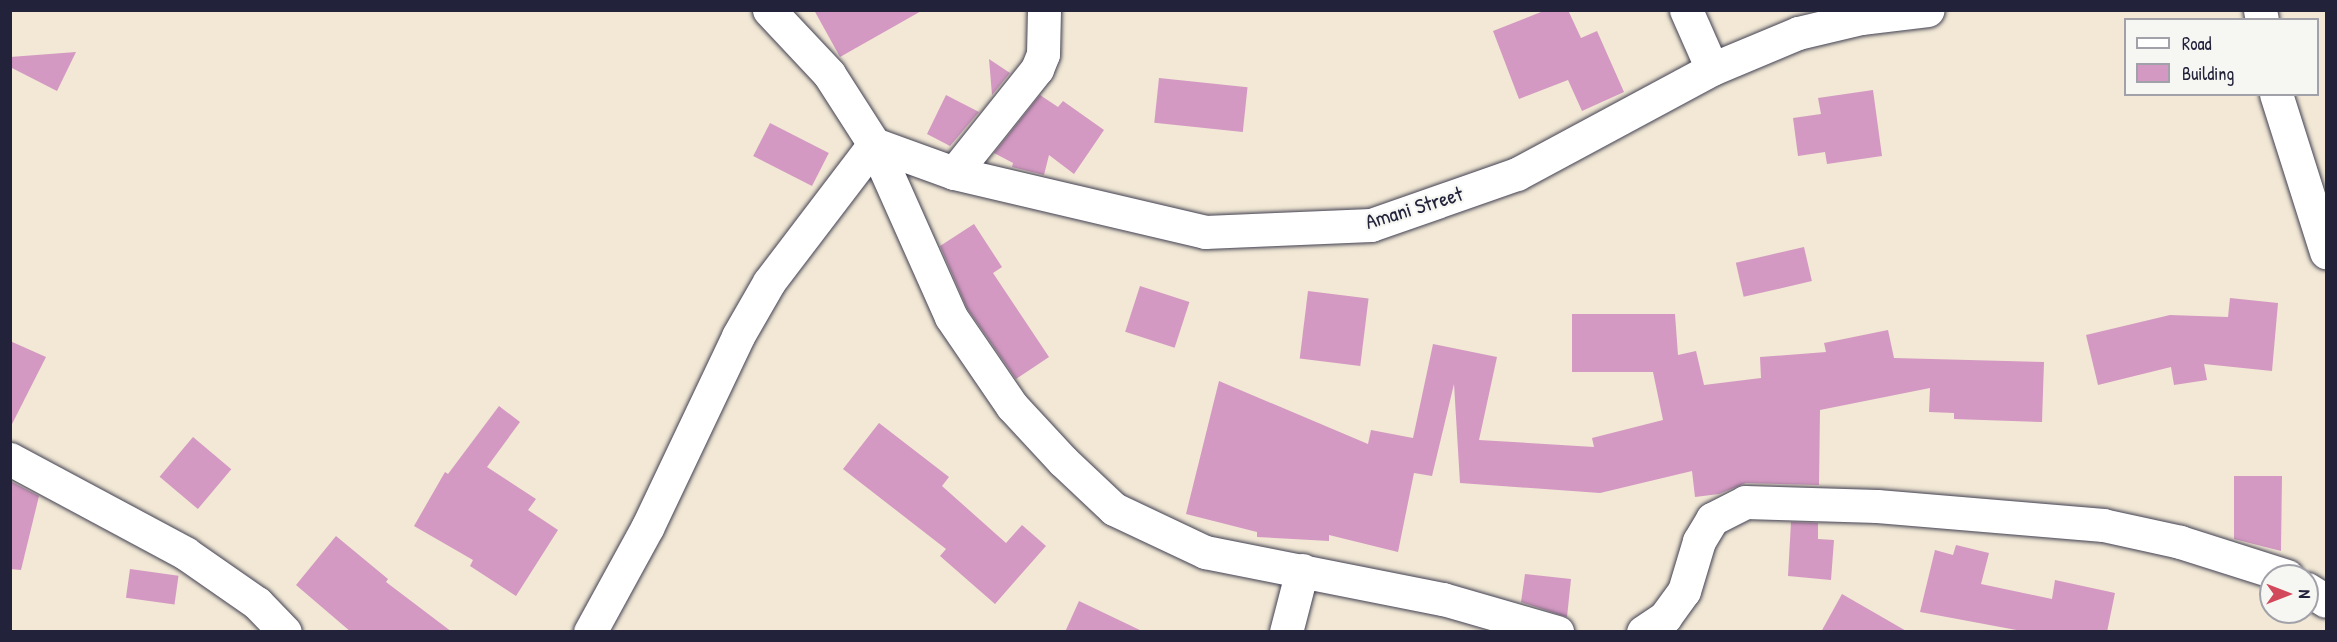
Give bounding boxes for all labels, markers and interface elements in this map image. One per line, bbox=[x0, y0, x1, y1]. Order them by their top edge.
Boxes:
legend bbox=[2124, 18, 2319, 96]
text: Road bbox=[2182, 31, 2212, 56]
text: Building bbox=[2182, 61, 2234, 86]
street label: Amani Street bbox=[1362, 181, 1466, 235]
north arrow bbox=[2259, 564, 2319, 624]
text: N bbox=[2294, 590, 2316, 598]

